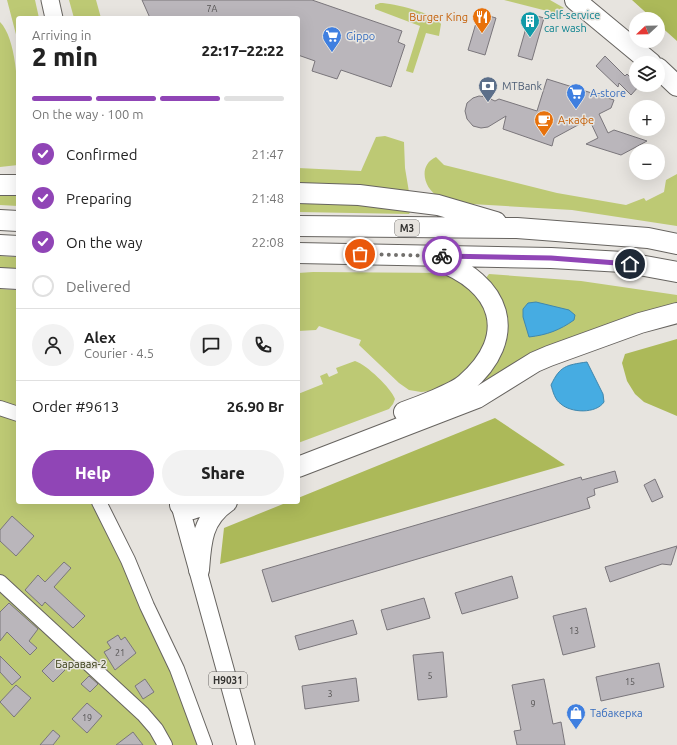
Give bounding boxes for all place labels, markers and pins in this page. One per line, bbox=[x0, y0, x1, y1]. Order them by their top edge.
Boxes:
restaurant icon: Burger King bbox=[471, 6, 493, 34]
place label: Self-service car wash bbox=[544, 9, 600, 34]
building icon: Self-service car wash bbox=[519, 10, 541, 38]
place label: Burger King bbox=[409, 11, 468, 23]
supermarket icon: Gippo bbox=[321, 25, 343, 53]
place label: Gippo bbox=[346, 30, 375, 42]
bank icon: MTBank bbox=[477, 75, 499, 103]
place label: MTBank bbox=[502, 80, 543, 92]
supermarket icon: A-store bbox=[565, 82, 587, 110]
place label: A-store bbox=[590, 87, 626, 99]
cafe icon: А-кафе bbox=[533, 109, 555, 137]
place label: А-кафе bbox=[558, 114, 594, 126]
pin bbox=[343, 237, 377, 271]
pin bbox=[613, 247, 647, 281]
shop icon: Табакерка bbox=[565, 702, 587, 730]
place label: Табакерка bbox=[590, 707, 643, 719]

